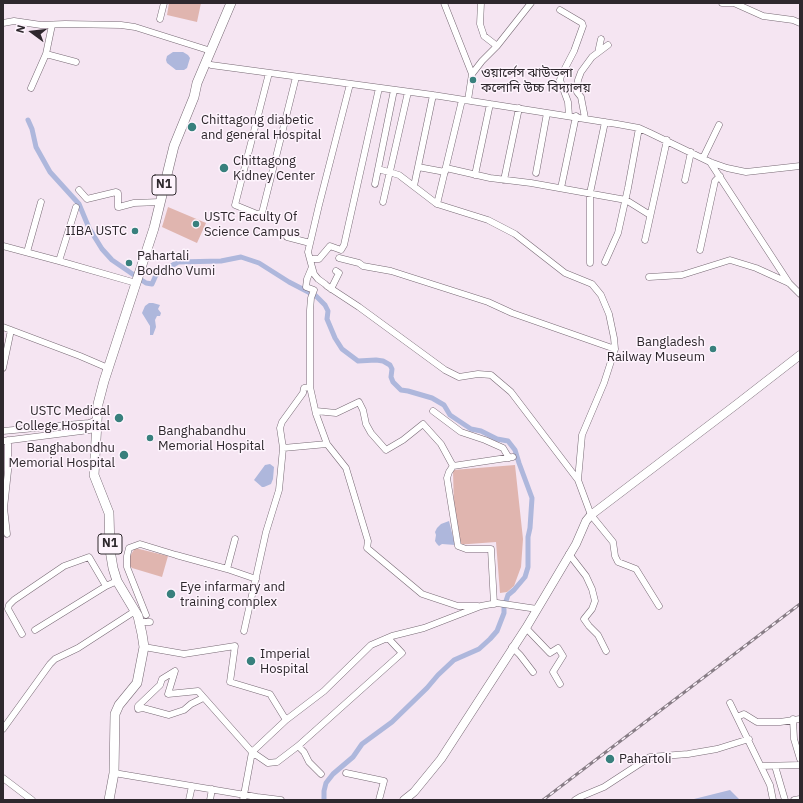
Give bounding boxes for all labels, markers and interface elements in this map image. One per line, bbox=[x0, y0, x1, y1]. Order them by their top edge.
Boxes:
north arrow bbox=[12, 12, 52, 52]
text: N bbox=[13, 23, 28, 35]
place label: ওয়ার্লেস ঝাউতলা কলোনি উচ্চ বিদ্যালয় bbox=[481, 65, 591, 96]
marker: ওয়ার্লেস ঝাউতলা কলোনি উচ্চ বিদ্যালয় bbox=[468, 75, 478, 85]
place label: Chittagong diabetic and general Hospital bbox=[201, 112, 321, 143]
marker: Chittagong diabetic and general Hospital bbox=[186, 121, 198, 133]
place label: Chittagong Kidney Center bbox=[233, 153, 315, 184]
marker: Chittagong Kidney Center bbox=[218, 162, 230, 174]
road number: N1 bbox=[152, 175, 176, 195]
place label: USTC Faculty Of Science Campus bbox=[204, 209, 300, 240]
marker: USTC Faculty Of Science Campus bbox=[191, 219, 201, 229]
place label: IIBA USTC bbox=[65, 223, 127, 239]
marker: IIBA USTC bbox=[130, 226, 140, 236]
place label: Pahartali Boddho Vumi bbox=[137, 248, 215, 279]
marker: Pahartali Boddho Vumi bbox=[124, 258, 134, 268]
place label: Bangladesh Railway Museum bbox=[607, 334, 705, 365]
marker: Bangladesh Railway Museum bbox=[708, 344, 718, 354]
place label: USTC Medical College Hospital bbox=[15, 403, 110, 434]
marker: USTC Medical College Hospital bbox=[113, 412, 125, 424]
place label: Banghabandhu Memorial Hospital bbox=[158, 423, 265, 454]
marker: Banghabandhu Memorial Hospital bbox=[145, 433, 155, 443]
place label: Banghabondhu Memorial Hospital bbox=[8, 440, 115, 471]
marker: Banghabondhu Memorial Hospital bbox=[118, 449, 130, 461]
road number: N1 bbox=[98, 534, 122, 554]
place label: Eye infarmary and training complex bbox=[180, 579, 285, 610]
marker: Eye infarmary and training complex bbox=[165, 588, 177, 600]
place label: Imperial Hospital bbox=[260, 646, 310, 677]
marker: Imperial Hospital bbox=[245, 655, 257, 667]
place label: Pahartoli bbox=[619, 751, 671, 767]
marker: Pahartoli bbox=[604, 753, 616, 765]

